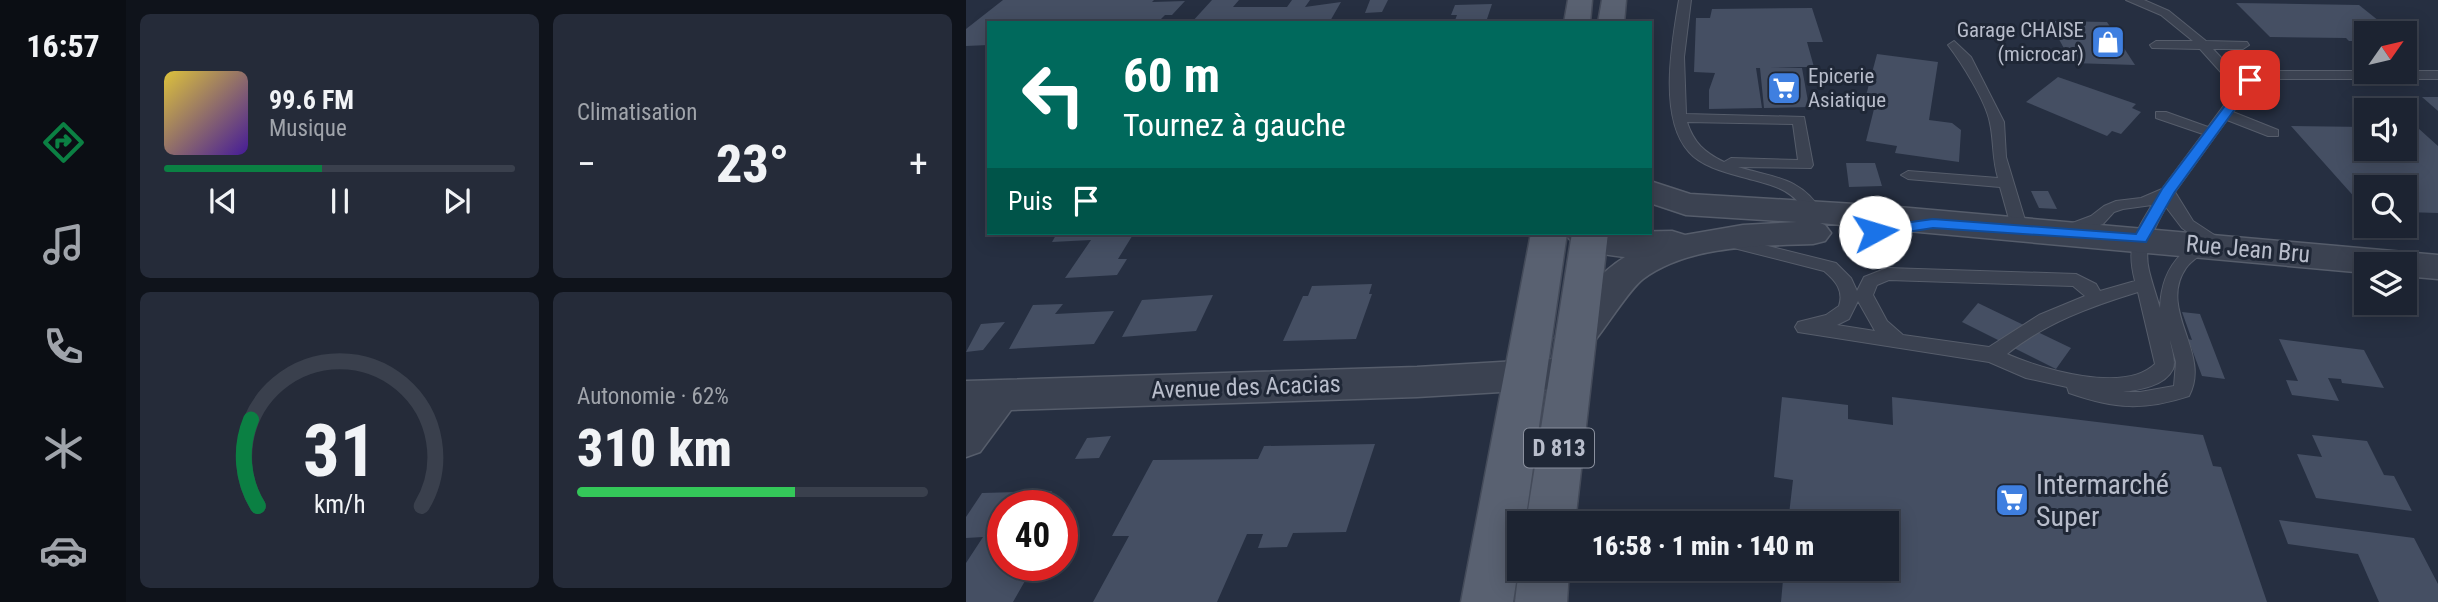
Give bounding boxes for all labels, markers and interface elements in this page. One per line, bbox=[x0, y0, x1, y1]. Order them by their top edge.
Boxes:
place label: Garage CHAISE (microcar) bbox=[1957, 18, 2084, 66]
north arrow bbox=[2354, 21, 2417, 84]
map controls bbox=[2354, 21, 2417, 315]
shop icon: Garage CHAISE (microcar) bbox=[2089, 23, 2127, 61]
text: 16:57 bbox=[26, 27, 100, 65]
text: 60 m bbox=[1123, 47, 1220, 104]
icon: left bbox=[1008, 49, 1099, 140]
pin bbox=[2220, 50, 2280, 110]
icon: arrive bbox=[2231, 61, 2269, 99]
place label: Epicerie Asiatique bbox=[1808, 64, 1886, 112]
supermarket icon: Epicerie Asiatique bbox=[1765, 69, 1803, 107]
text: 99.6 FM bbox=[269, 85, 354, 115]
button: sound bbox=[2354, 98, 2417, 161]
text: Climatisation bbox=[577, 99, 697, 126]
text: Tournez à gauche bbox=[1123, 106, 1346, 144]
text: Musique bbox=[269, 115, 347, 142]
icon: directions bbox=[39, 118, 88, 167]
text: 23° bbox=[716, 134, 789, 195]
text: − bbox=[577, 142, 596, 186]
text: + bbox=[909, 142, 928, 186]
button: search bbox=[2354, 175, 2417, 238]
icon: previous bbox=[204, 182, 242, 220]
icon: pause bbox=[321, 182, 359, 220]
icon: next bbox=[438, 182, 476, 220]
icon: arrive bbox=[1067, 182, 1105, 220]
text: Puis bbox=[1008, 186, 1053, 216]
position arrow bbox=[1838, 195, 1912, 269]
icon: music bbox=[39, 220, 88, 269]
street label: Rue Jean Bru bbox=[2185, 230, 2311, 268]
button: layers bbox=[2354, 252, 2417, 315]
icon: phone bbox=[39, 322, 88, 371]
street label: Avenue des Acacias bbox=[1151, 370, 1341, 404]
text: Autonomie · 62% bbox=[577, 383, 729, 410]
text: 31 bbox=[303, 408, 376, 494]
text: 310 km bbox=[577, 418, 732, 479]
icon: climate bbox=[39, 424, 88, 473]
road number: D 813 bbox=[1524, 428, 1594, 468]
place label: Intermarché Super bbox=[2036, 468, 2169, 533]
supermarket icon: Intermarché Super bbox=[1993, 481, 2031, 519]
text: km/h bbox=[314, 490, 365, 519]
speed limit sign: 40 bbox=[987, 490, 1078, 581]
icon: car bbox=[39, 526, 88, 575]
text: 16:58 · 1 min · 140 m bbox=[1592, 531, 1814, 561]

